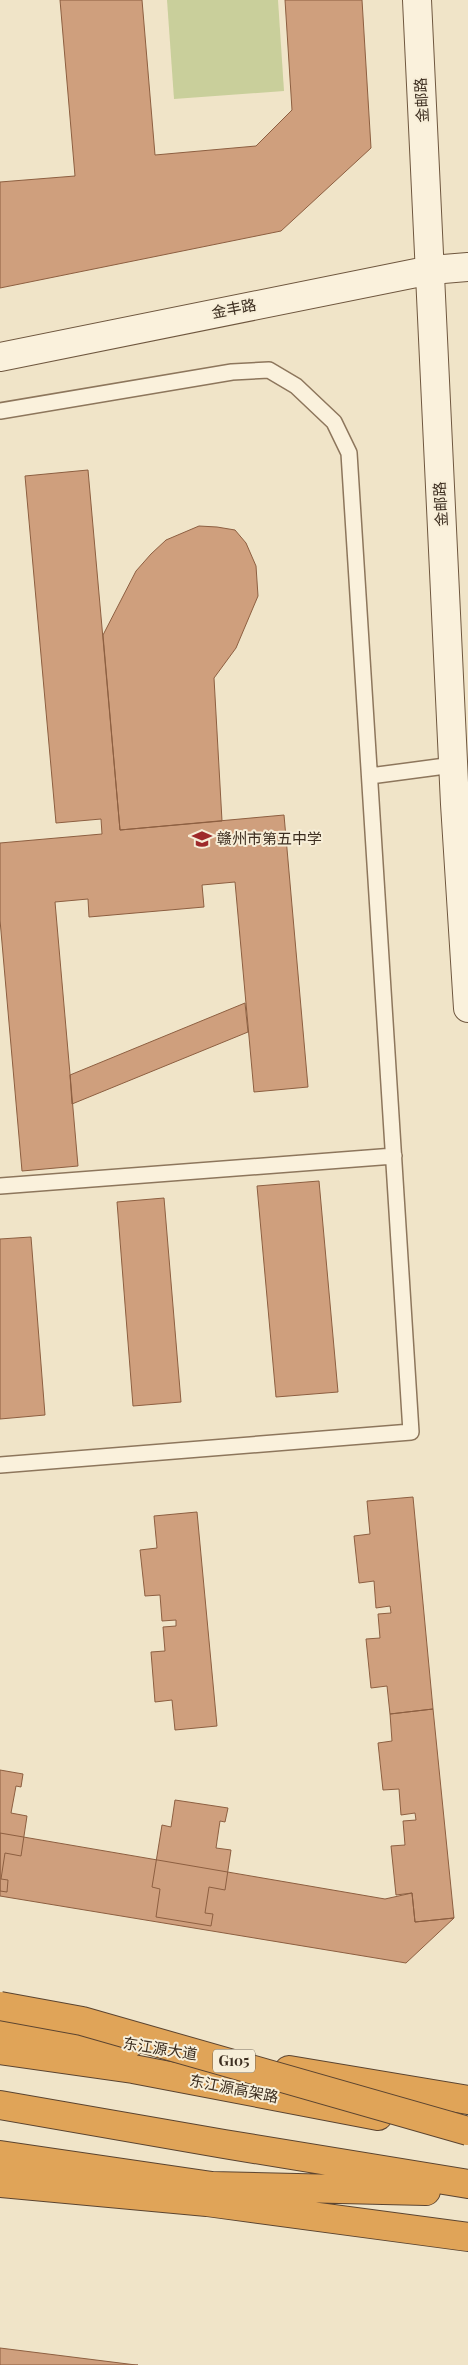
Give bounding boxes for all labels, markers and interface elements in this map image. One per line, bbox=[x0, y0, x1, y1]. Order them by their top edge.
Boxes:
street label: 金邮路 bbox=[410, 77, 432, 123]
street label: 金丰路 bbox=[210, 294, 258, 322]
street label: 金邮路 bbox=[429, 481, 451, 527]
school or university icon: 赣州市第五中学 bbox=[191, 828, 213, 850]
place label: 赣州市第五中学 bbox=[217, 828, 322, 848]
street label: 东江源大道 bbox=[122, 2032, 199, 2064]
road number: G105 bbox=[213, 2050, 255, 2072]
street label: 东江源高架路 bbox=[188, 2070, 280, 2106]

